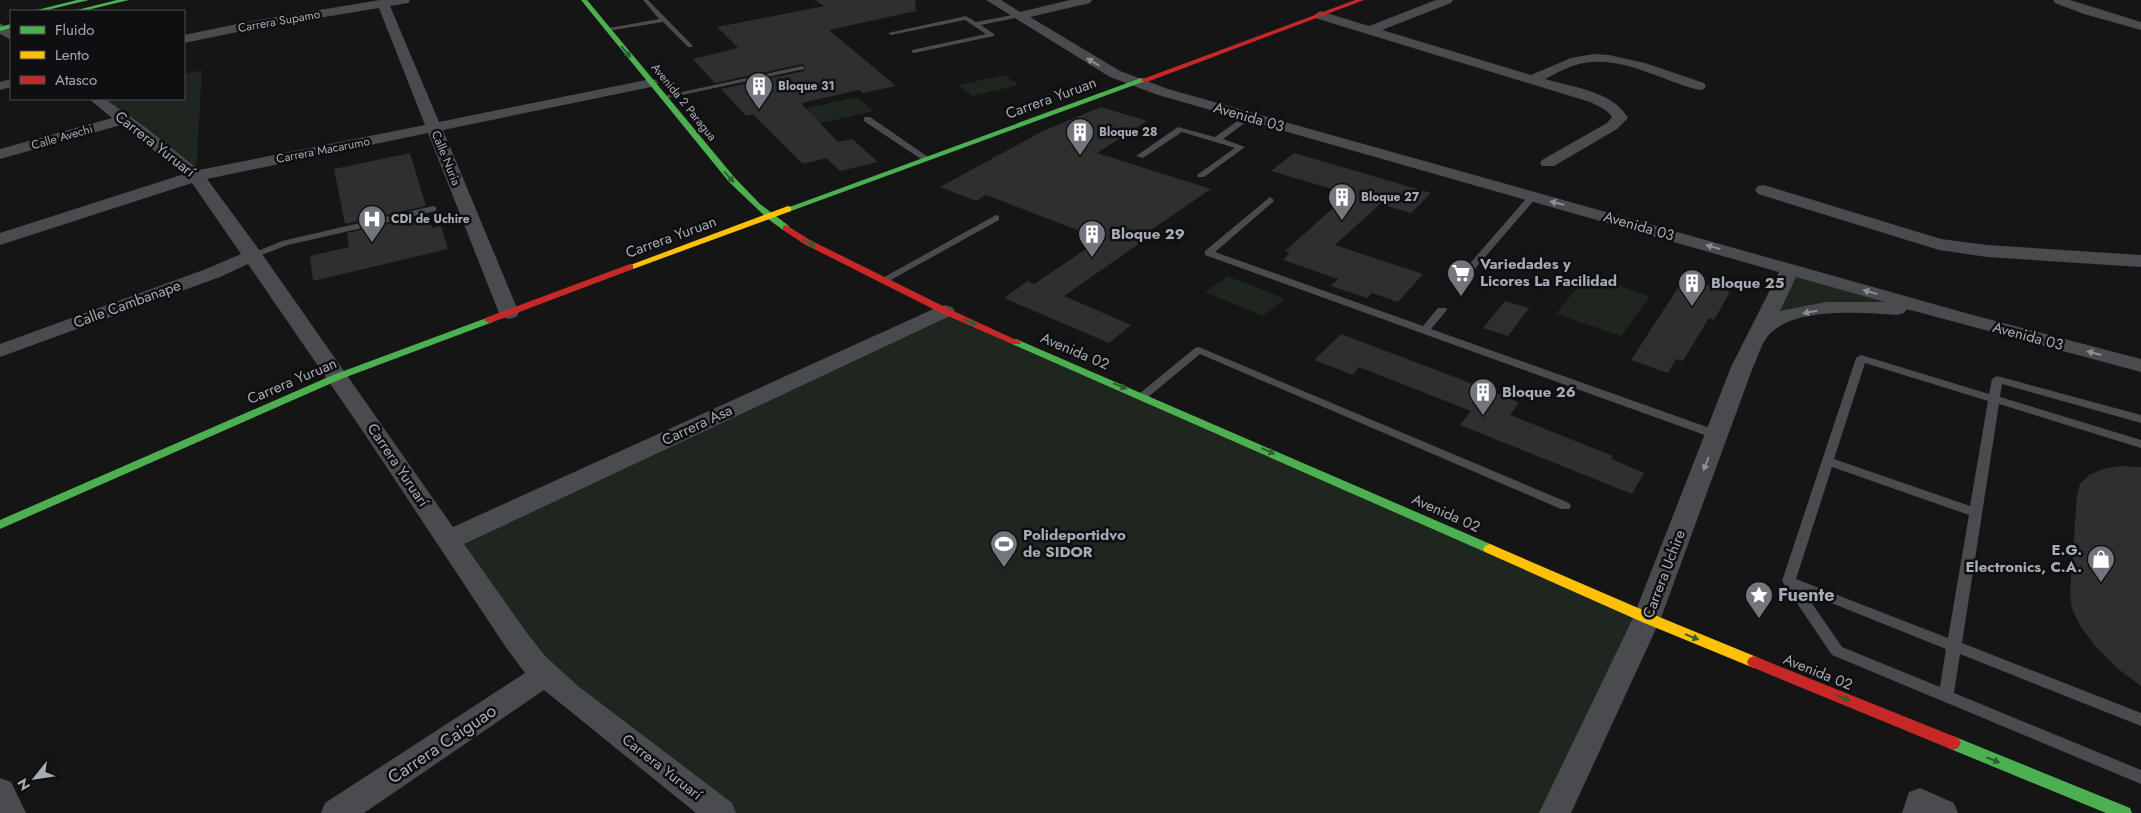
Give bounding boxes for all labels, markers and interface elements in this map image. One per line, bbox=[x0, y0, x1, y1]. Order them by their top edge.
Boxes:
street label: Carrera Supamo bbox=[237, 5, 322, 37]
legend bbox=[10, 10, 185, 100]
text: Fluido bbox=[55, 19, 94, 41]
text: Lento bbox=[55, 44, 89, 66]
one-way arrow bbox=[620, 45, 631, 58]
one-way arrow bbox=[1086, 58, 1101, 66]
street label: Avenida 2 Paragua bbox=[647, 59, 721, 145]
text: Atasco bbox=[55, 69, 97, 91]
building icon: Bloque 31 bbox=[744, 71, 774, 110]
street label: Carrera Yuruan bbox=[1002, 71, 1100, 125]
place label: Bloque 31 bbox=[778, 77, 835, 95]
street label: Avenida 03 bbox=[1211, 96, 1287, 138]
street label: Carrera Yuruarí bbox=[110, 106, 201, 183]
building icon: Bloque 28 bbox=[1065, 117, 1095, 156]
street label: Calle Avechi bbox=[29, 120, 95, 154]
place label: Bloque 28 bbox=[1099, 123, 1157, 141]
street label: Calle Nuria bbox=[427, 128, 465, 188]
street label: Carrera Macarumo bbox=[275, 132, 372, 168]
one-way arrow bbox=[723, 170, 735, 182]
building icon: Bloque 27 bbox=[1327, 182, 1357, 221]
place label: Bloque 27 bbox=[1361, 188, 1420, 206]
one-way arrow bbox=[1550, 199, 1565, 207]
hospital icon: CDI de Uchire bbox=[357, 204, 387, 243]
street label: Avenida 03 bbox=[1601, 205, 1677, 247]
place label: CDI de Uchire bbox=[391, 210, 470, 228]
street label: Carrera Yuruan bbox=[622, 210, 720, 264]
building icon: Bloque 29 bbox=[1077, 219, 1107, 258]
place label: Bloque 29 bbox=[1111, 223, 1185, 245]
one-way arrow bbox=[801, 239, 816, 247]
one-way arrow bbox=[1706, 243, 1721, 251]
place label: Variedades y Licores La Facilidad bbox=[1479, 253, 1617, 292]
supermarket icon: Variedades y Licores La Facilidad bbox=[1446, 258, 1476, 297]
building icon: Bloque 25 bbox=[1677, 268, 1707, 307]
place label: Bloque 25 bbox=[1711, 272, 1785, 294]
street label: Calle Cambanape bbox=[70, 274, 184, 334]
one-way arrow bbox=[1862, 288, 1877, 296]
one-way arrow bbox=[1801, 308, 1817, 316]
street label: Avenida 03 bbox=[1990, 316, 2066, 356]
one-way arrow bbox=[963, 318, 977, 326]
street label: Avenida 02 bbox=[1037, 327, 1113, 375]
one-way arrow bbox=[2086, 349, 2101, 357]
street label: Carrera Yuruan bbox=[244, 352, 340, 410]
building icon: Bloque 26 bbox=[1468, 377, 1498, 416]
place label: Bloque 26 bbox=[1502, 381, 1576, 403]
one-way arrow bbox=[1113, 383, 1127, 391]
street label: Carrera Asa bbox=[658, 399, 736, 451]
street label: Carrera Yuruarí bbox=[362, 419, 435, 512]
one-way arrow bbox=[1261, 448, 1275, 456]
one-way arrow bbox=[1702, 457, 1710, 472]
street label: Avenida 02 bbox=[1408, 488, 1484, 538]
place label: Polideportidvo de SIDOR bbox=[1023, 524, 1126, 563]
street label: Carrera Uchire bbox=[1637, 526, 1691, 621]
sports icon: Polideportidvo de SIDOR bbox=[989, 529, 1019, 568]
place label: E.G. Electronics, C.A. bbox=[1966, 539, 2082, 578]
shop icon: E.G. Electronics, C.A. bbox=[2086, 544, 2116, 583]
place icon: Fuente bbox=[1744, 580, 1774, 619]
place label: Fuente bbox=[1778, 582, 1835, 608]
one-way arrow bbox=[1685, 633, 1699, 641]
street label: Avenida 02 bbox=[1780, 648, 1856, 696]
one-way arrow bbox=[1836, 694, 1851, 702]
street label: Carrera Caiguao bbox=[382, 698, 502, 790]
street label: Carrera Yuruarí bbox=[617, 729, 708, 806]
north arrow bbox=[10, 753, 60, 803]
one-way arrow bbox=[1986, 756, 2000, 764]
text: N bbox=[12, 775, 35, 794]

